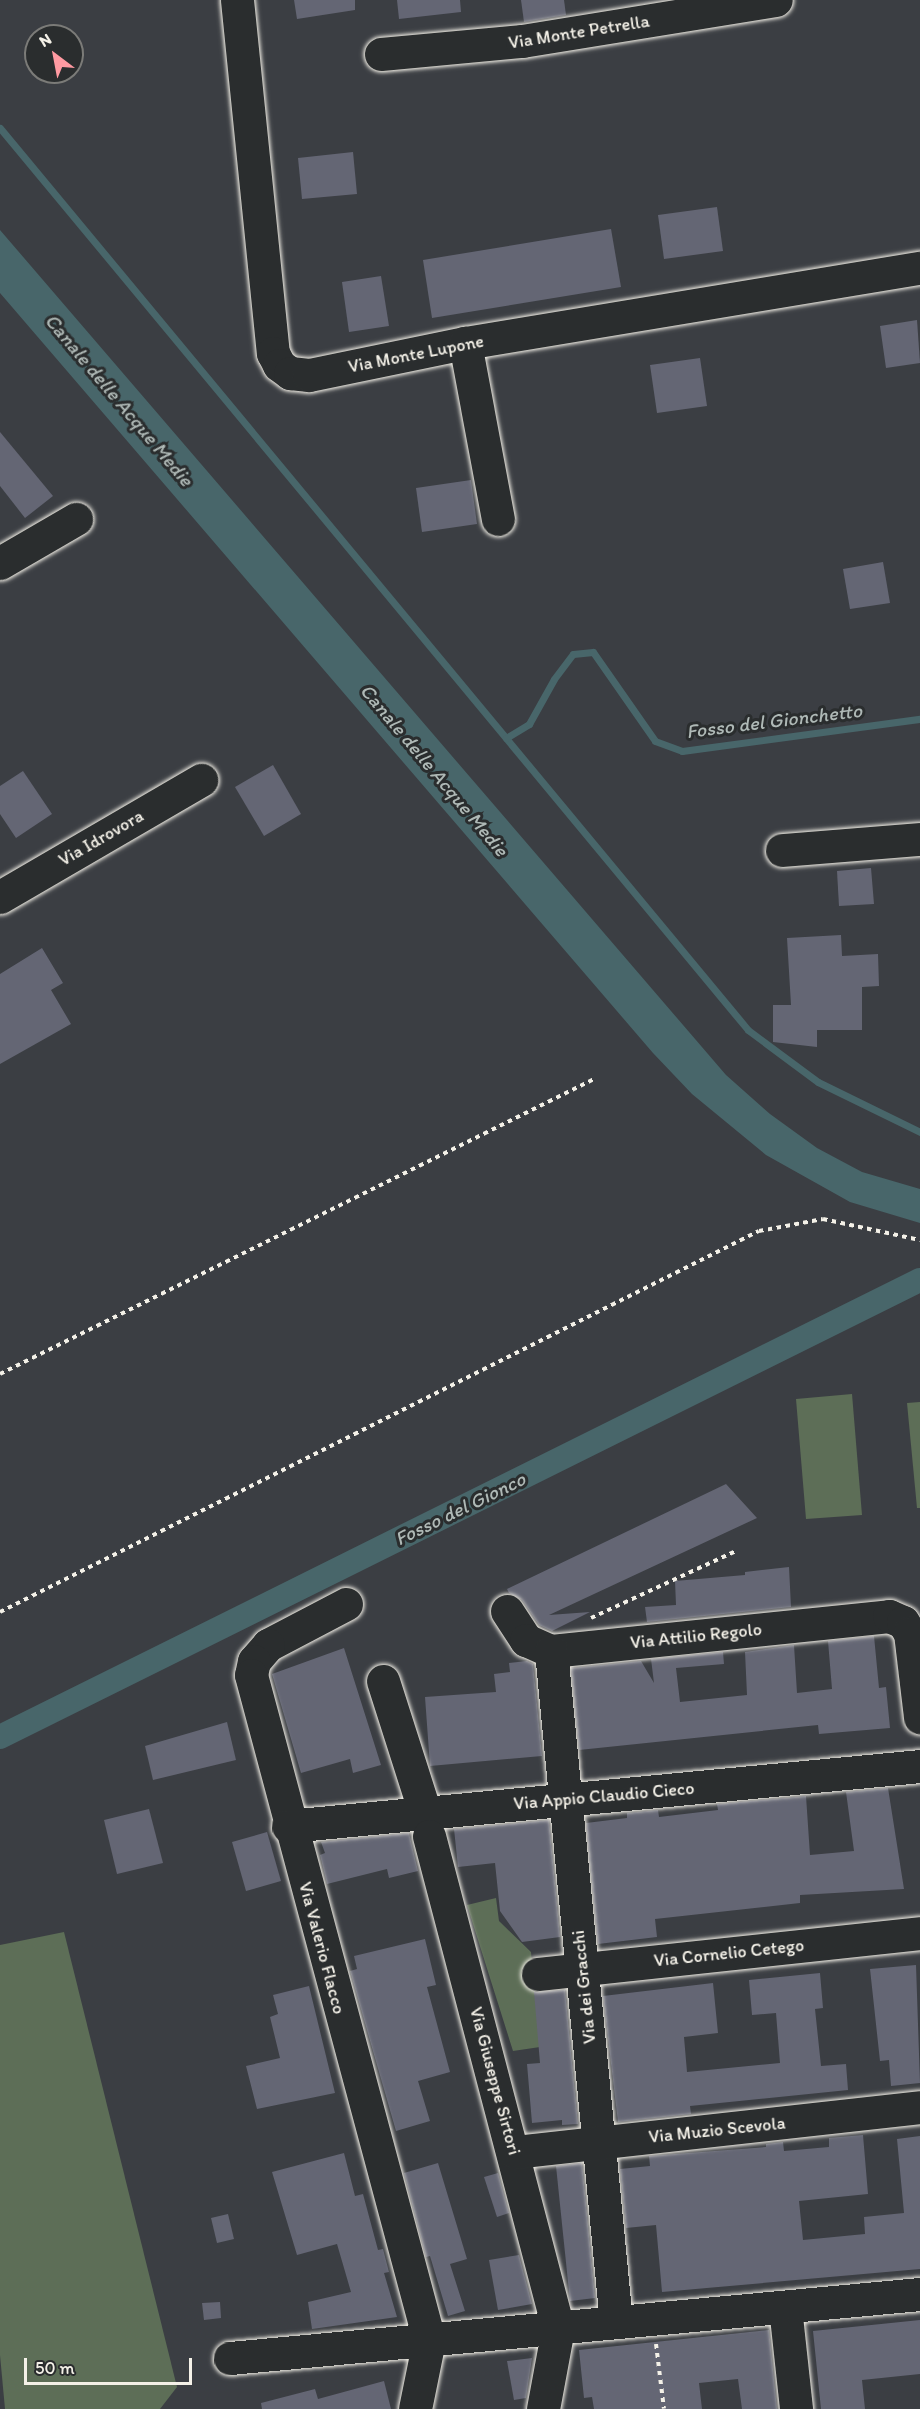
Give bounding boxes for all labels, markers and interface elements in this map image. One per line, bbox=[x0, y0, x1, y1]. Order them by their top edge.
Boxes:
street label: Via Monte Petrella bbox=[508, 10, 650, 54]
north arrow bbox=[24, 24, 84, 84]
text: N bbox=[36, 29, 55, 51]
water label: Canale delle Acque Medie bbox=[40, 309, 198, 491]
street label: Via Monte Lupone bbox=[347, 330, 485, 378]
water label: Canale delle Acque Medie bbox=[355, 679, 513, 861]
water label: Fosso del Gionchetto bbox=[685, 698, 863, 744]
street label: Via Idrovora bbox=[55, 805, 147, 871]
water label: Fosso del Gionco bbox=[391, 1467, 529, 1551]
street label: Via Attilio Regolo bbox=[629, 1618, 763, 1654]
street label: Via Appio Claudio Cieco bbox=[513, 1777, 695, 1815]
street label: Via Valerio Flacco bbox=[294, 1880, 350, 2016]
street label: Via dei Gracchi bbox=[567, 1929, 601, 2045]
street label: Via Cornelio Cetego bbox=[653, 1934, 805, 1972]
street label: Via Giuseppe Sirtori bbox=[465, 2005, 525, 2157]
street label: Via Muzio Scevola bbox=[648, 2112, 786, 2148]
scale bar bbox=[27, 2346, 195, 2384]
text: 50 m bbox=[35, 2357, 75, 2379]

